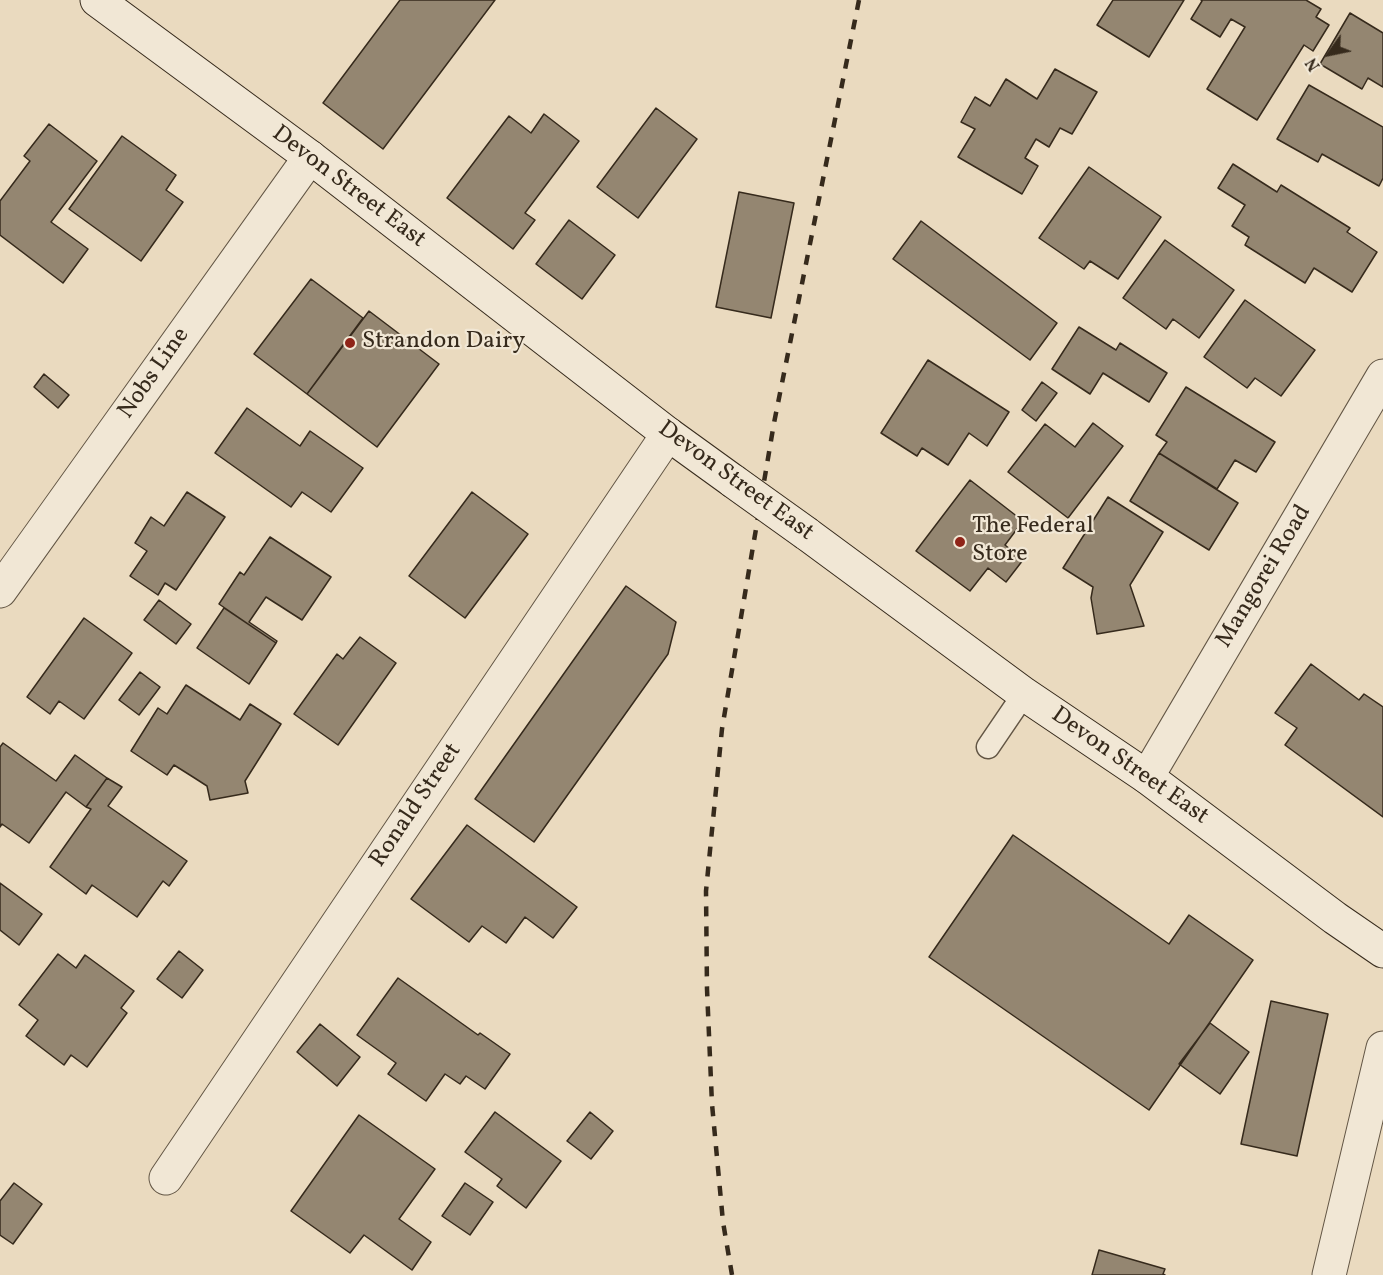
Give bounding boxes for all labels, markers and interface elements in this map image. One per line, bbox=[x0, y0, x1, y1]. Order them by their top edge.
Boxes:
north arrow bbox=[1299, 24, 1359, 84]
text: N bbox=[1302, 53, 1326, 75]
street label: Devon Street East bbox=[265, 121, 431, 255]
street label: Nobs Line bbox=[113, 323, 197, 425]
place label: Strandon Dairy bbox=[362, 329, 525, 357]
marker: Strandon Dairy bbox=[343, 336, 357, 350]
street label: Devon Street East bbox=[651, 416, 819, 548]
street label: Mangorei Road bbox=[1211, 500, 1319, 654]
place label: The Federal Store bbox=[972, 514, 1094, 570]
marker: The Federal Store bbox=[953, 535, 967, 549]
street label: Devon Street East bbox=[1045, 702, 1213, 832]
street label: Ronald Street bbox=[365, 739, 469, 873]

